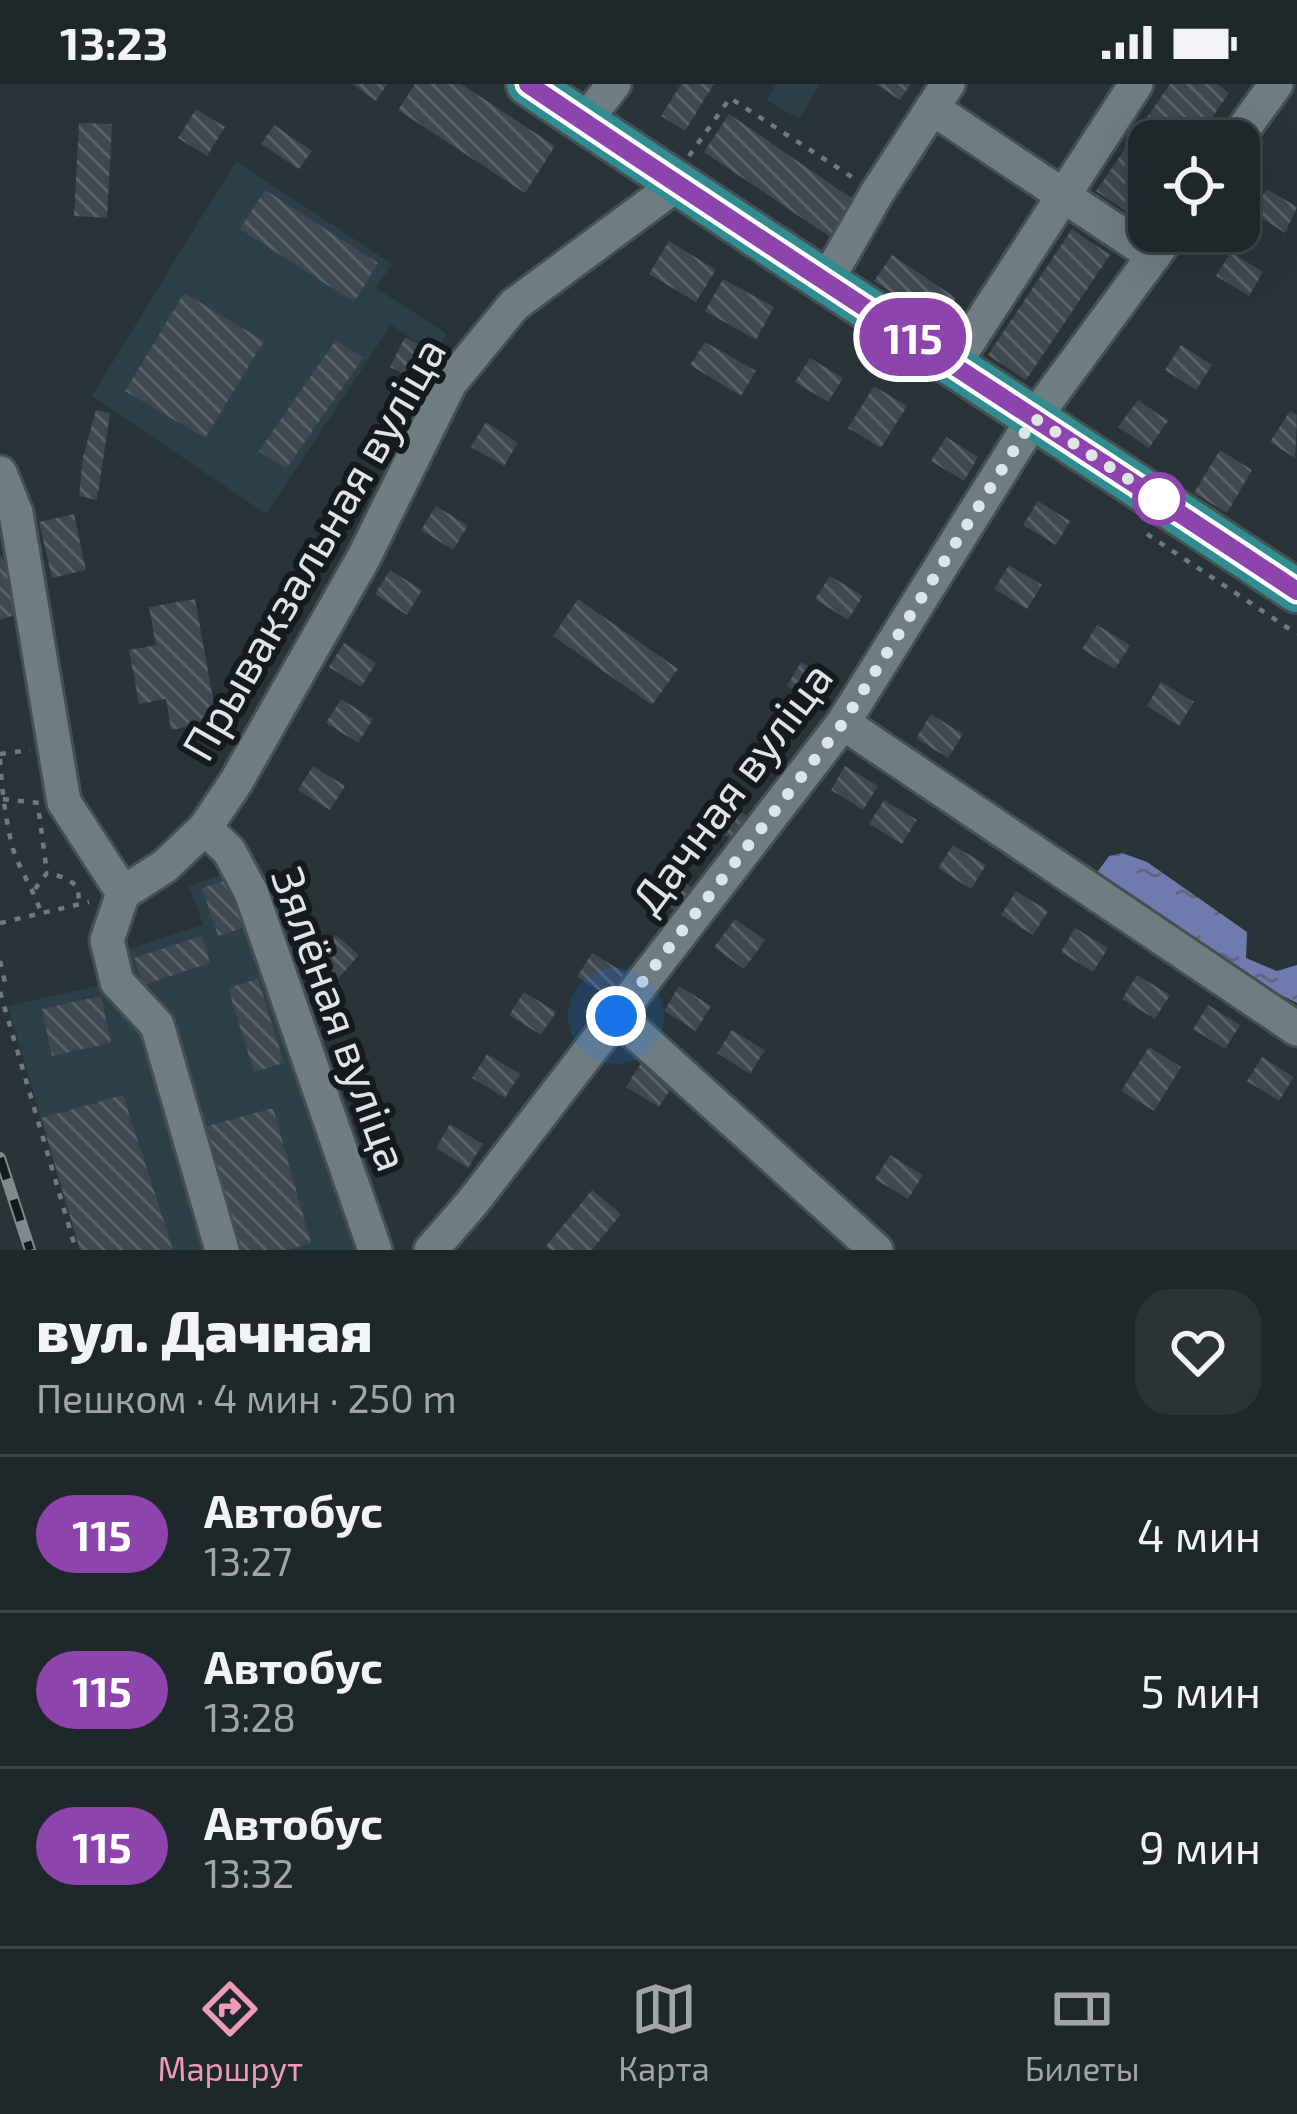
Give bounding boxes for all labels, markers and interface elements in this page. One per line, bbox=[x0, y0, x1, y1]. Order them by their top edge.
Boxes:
text: 13:23 bbox=[60, 15, 168, 69]
map controls bbox=[1128, 120, 1260, 252]
button: locate bbox=[1128, 120, 1260, 252]
line badge: 115 bbox=[844, 298, 982, 376]
text: 115 bbox=[883, 312, 943, 362]
street label: Прывакзальная вуліца bbox=[169, 327, 456, 769]
unlabelled marker bbox=[1134, 474, 1184, 524]
street label: Дачная вуліца bbox=[618, 650, 843, 924]
street label: Зялёная вуліца bbox=[261, 859, 422, 1178]
your location bbox=[586, 986, 646, 1046]
button: heart bbox=[1135, 1289, 1261, 1415]
text: вул. Дачная bbox=[36, 1295, 373, 1363]
text: Пешком · 4 мин · 250 m bbox=[36, 1374, 457, 1421]
text: Автобус bbox=[204, 1483, 383, 1537]
text: 4 мин bbox=[1137, 1507, 1261, 1561]
text: 115 bbox=[72, 1509, 132, 1559]
text: 13:27 bbox=[204, 1537, 292, 1584]
text: Автобус bbox=[204, 1639, 383, 1693]
text: 5 мин bbox=[1141, 1663, 1261, 1717]
text: 115 bbox=[72, 1665, 132, 1715]
text: 13:28 bbox=[204, 1693, 296, 1740]
text: Автобус bbox=[204, 1795, 383, 1849]
text: 9 мин bbox=[1139, 1819, 1261, 1873]
text: 115 bbox=[72, 1821, 132, 1871]
text: 13:32 bbox=[204, 1849, 294, 1896]
tab: Маршрут bbox=[157, 1976, 303, 2088]
tab: Карта bbox=[618, 1976, 710, 2088]
tab: Билеты bbox=[1025, 1976, 1140, 2088]

